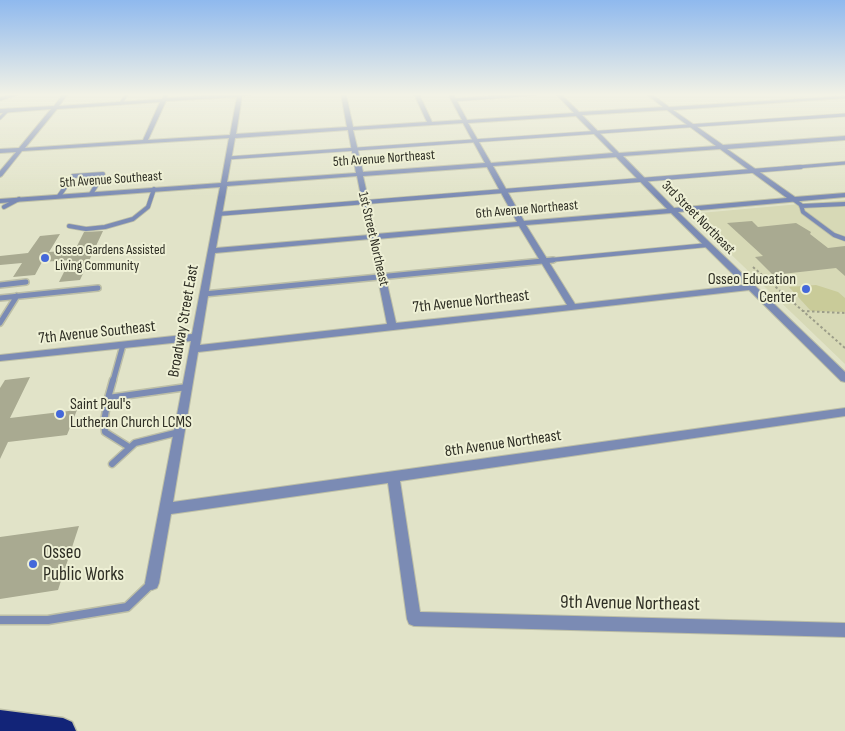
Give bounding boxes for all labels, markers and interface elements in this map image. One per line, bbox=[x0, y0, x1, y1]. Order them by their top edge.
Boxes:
street label: 5th Avenue Northeast bbox=[332, 147, 436, 171]
street label: 5th Avenue Southeast bbox=[59, 168, 163, 192]
street label: 3rd Street Northeast bbox=[658, 178, 738, 258]
street label: 1st Street Northeast bbox=[354, 190, 392, 288]
street label: 6th Avenue Northeast bbox=[475, 197, 579, 223]
place label: Osseo Gardens Assisted Living Community bbox=[55, 242, 165, 274]
marker: Osseo Gardens Assisted Living Community bbox=[39, 252, 51, 264]
street label: Broadway Street East bbox=[165, 263, 203, 379]
place label: Osseo Education Center bbox=[708, 270, 796, 308]
marker: Osseo Education Center bbox=[800, 283, 812, 295]
street label: 7th Avenue Northeast bbox=[412, 286, 530, 318]
street label: 7th Avenue Southeast bbox=[38, 317, 156, 349]
place label: Saint Paul's Lutheran Church LCMS bbox=[70, 395, 192, 433]
marker: Saint Paul's Lutheran Church LCMS bbox=[54, 408, 66, 420]
street label: 8th Avenue Northeast bbox=[443, 426, 563, 462]
place label: Osseo Public Works bbox=[43, 542, 124, 586]
marker: Osseo Public Works bbox=[27, 558, 39, 570]
street label: 9th Avenue Northeast bbox=[560, 591, 700, 617]

